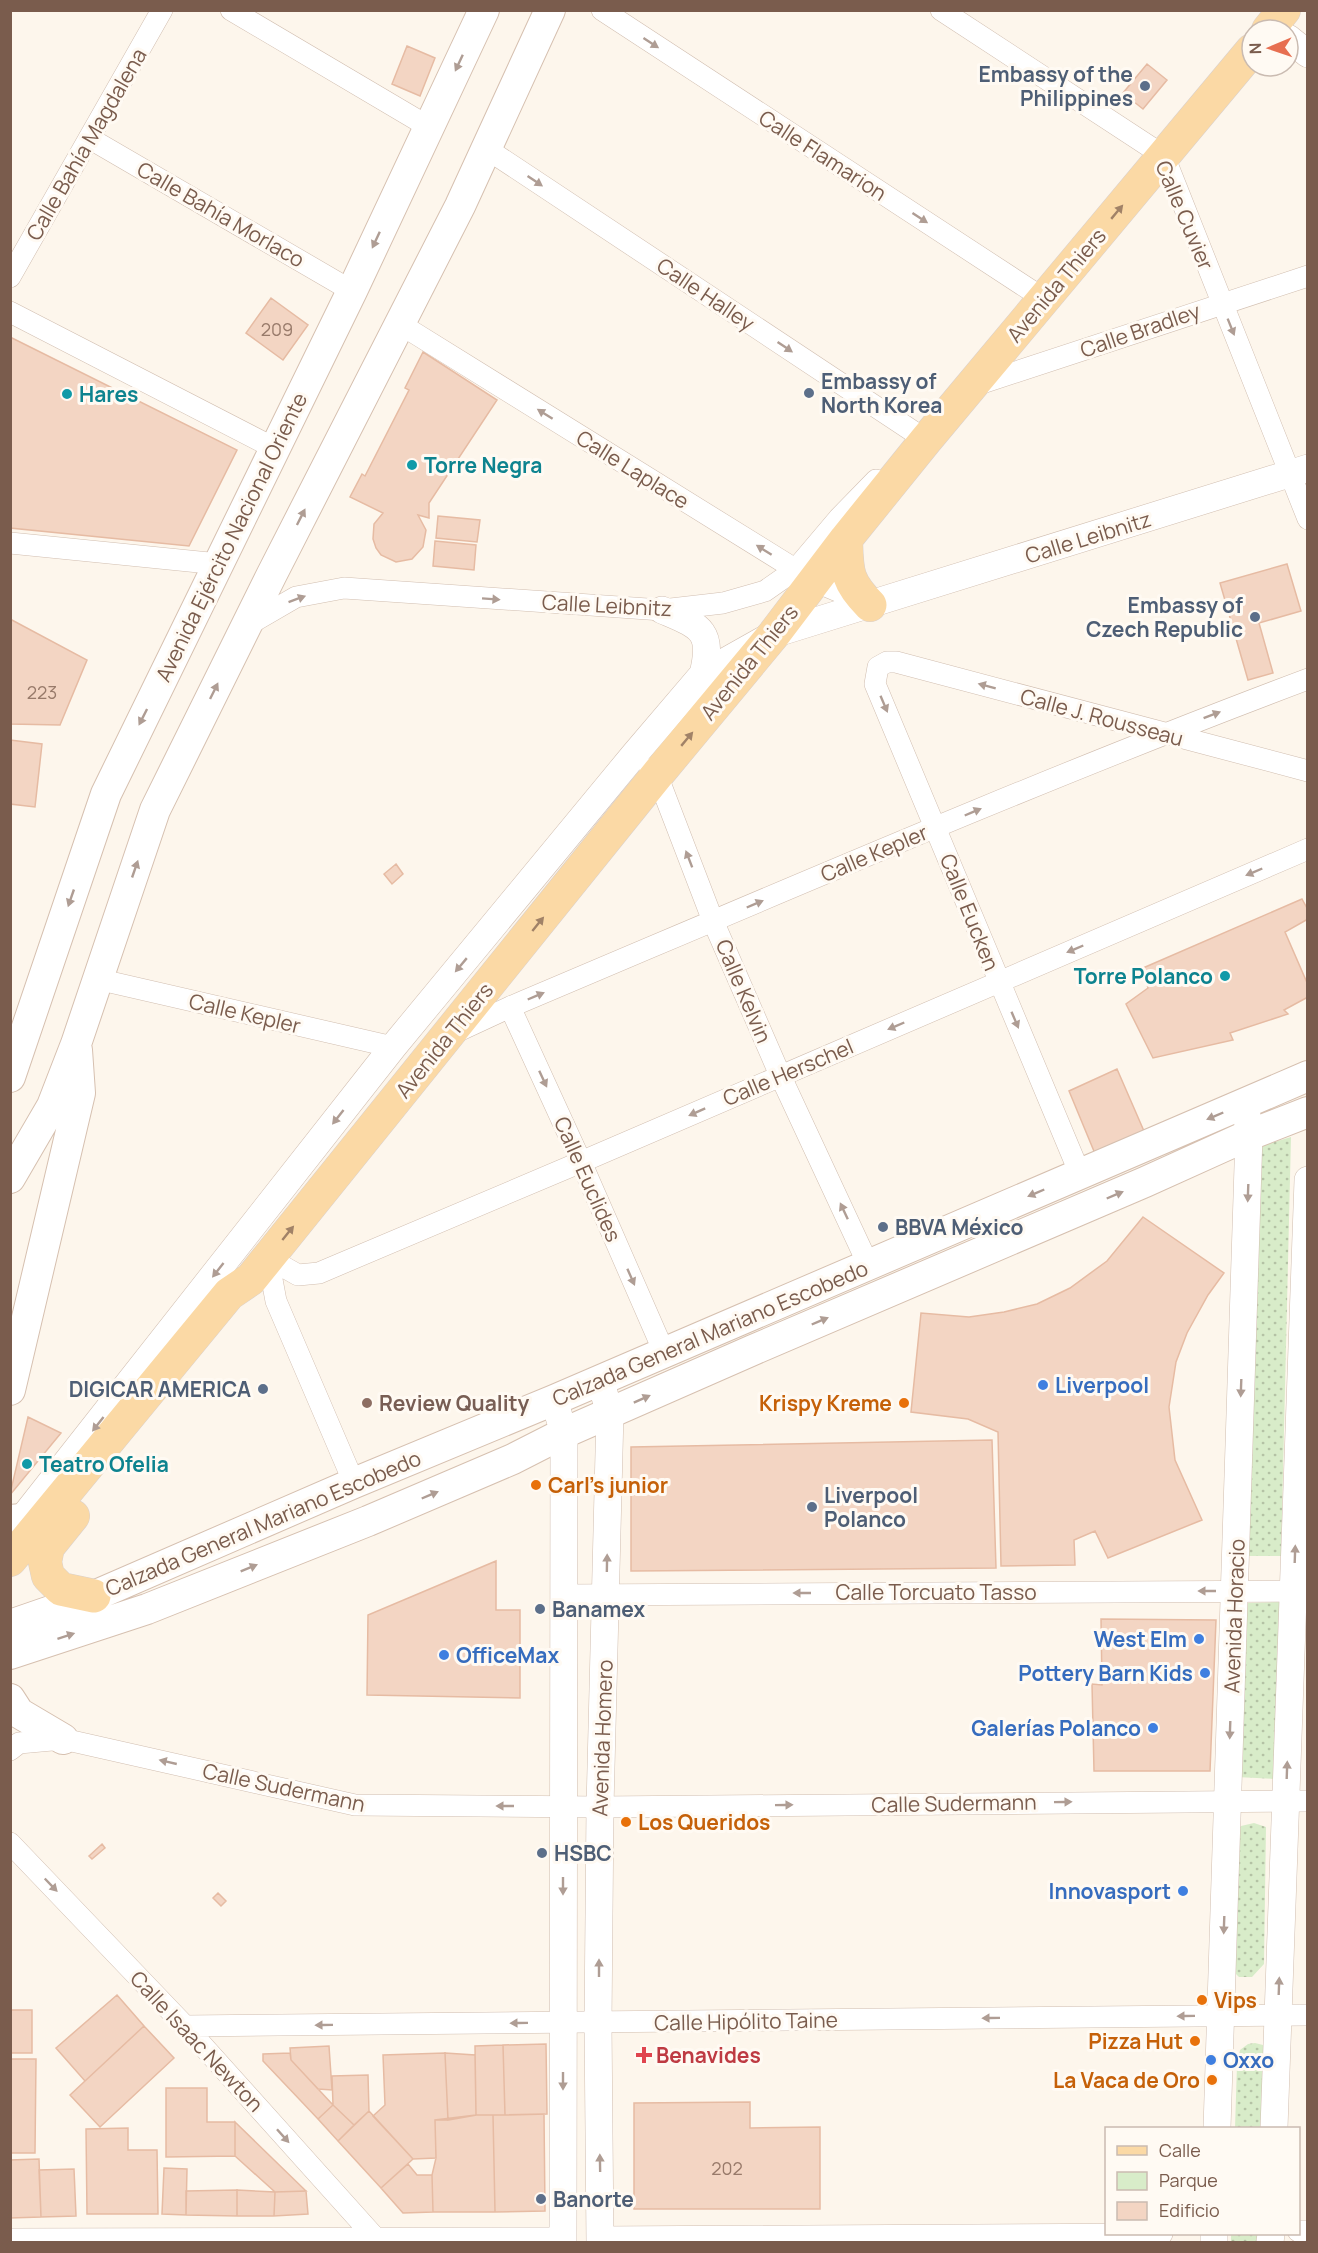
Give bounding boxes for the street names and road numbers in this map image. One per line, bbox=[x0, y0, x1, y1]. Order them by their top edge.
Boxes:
street label: Calle Bahía Magdalena bbox=[19, 43, 153, 245]
street label: Calle Flamarion bbox=[754, 103, 892, 207]
street label: Calle Bahía Morlaco bbox=[132, 155, 310, 273]
street label: Calle Cuvier bbox=[1149, 156, 1221, 274]
street label: Avenida Thiers bbox=[1000, 222, 1112, 348]
street label: Calle Halley bbox=[652, 251, 760, 337]
street label: Calle Bradley bbox=[1076, 296, 1204, 364]
street label: Avenida Ejército Nacional Oriente bbox=[149, 388, 313, 686]
street label: Calle Laplace bbox=[571, 423, 695, 515]
street label: Calle Leibnitz bbox=[1022, 505, 1154, 569]
street label: Calle Leibnitz bbox=[541, 588, 673, 622]
street label: Avenida Thiers bbox=[694, 599, 804, 725]
street label: Calle J. Rousseau bbox=[1017, 682, 1187, 752]
street label: Calle Kepler bbox=[816, 818, 932, 888]
street label: Calle Eucken bbox=[934, 849, 1006, 975]
street label: Calle Kelvin bbox=[710, 935, 778, 1047]
street label: Avenida Thiers bbox=[389, 977, 499, 1103]
street label: Calle Kepler bbox=[186, 987, 304, 1040]
street label: Calle Herschel bbox=[719, 1032, 857, 1112]
street label: Calle Euclides bbox=[548, 1112, 628, 1246]
street label: Calzada General Mariano Escobedo bbox=[548, 1254, 872, 1412]
street label: Calzada General Mariano Escobedo bbox=[101, 1444, 425, 1602]
street label: Avenida Horacio bbox=[1217, 1538, 1251, 1694]
street label: Calle Torcuato Tasso bbox=[835, 1578, 1037, 1606]
street label: Avenida Homero bbox=[585, 1659, 619, 1817]
street label: Calle Sudermann bbox=[200, 1756, 368, 1818]
street label: Calle Sudermann bbox=[871, 1788, 1037, 1818]
street label: Calle Isaac Newton bbox=[124, 1964, 270, 2118]
street label: Calle Hipólito Taine bbox=[654, 2005, 838, 2037]

